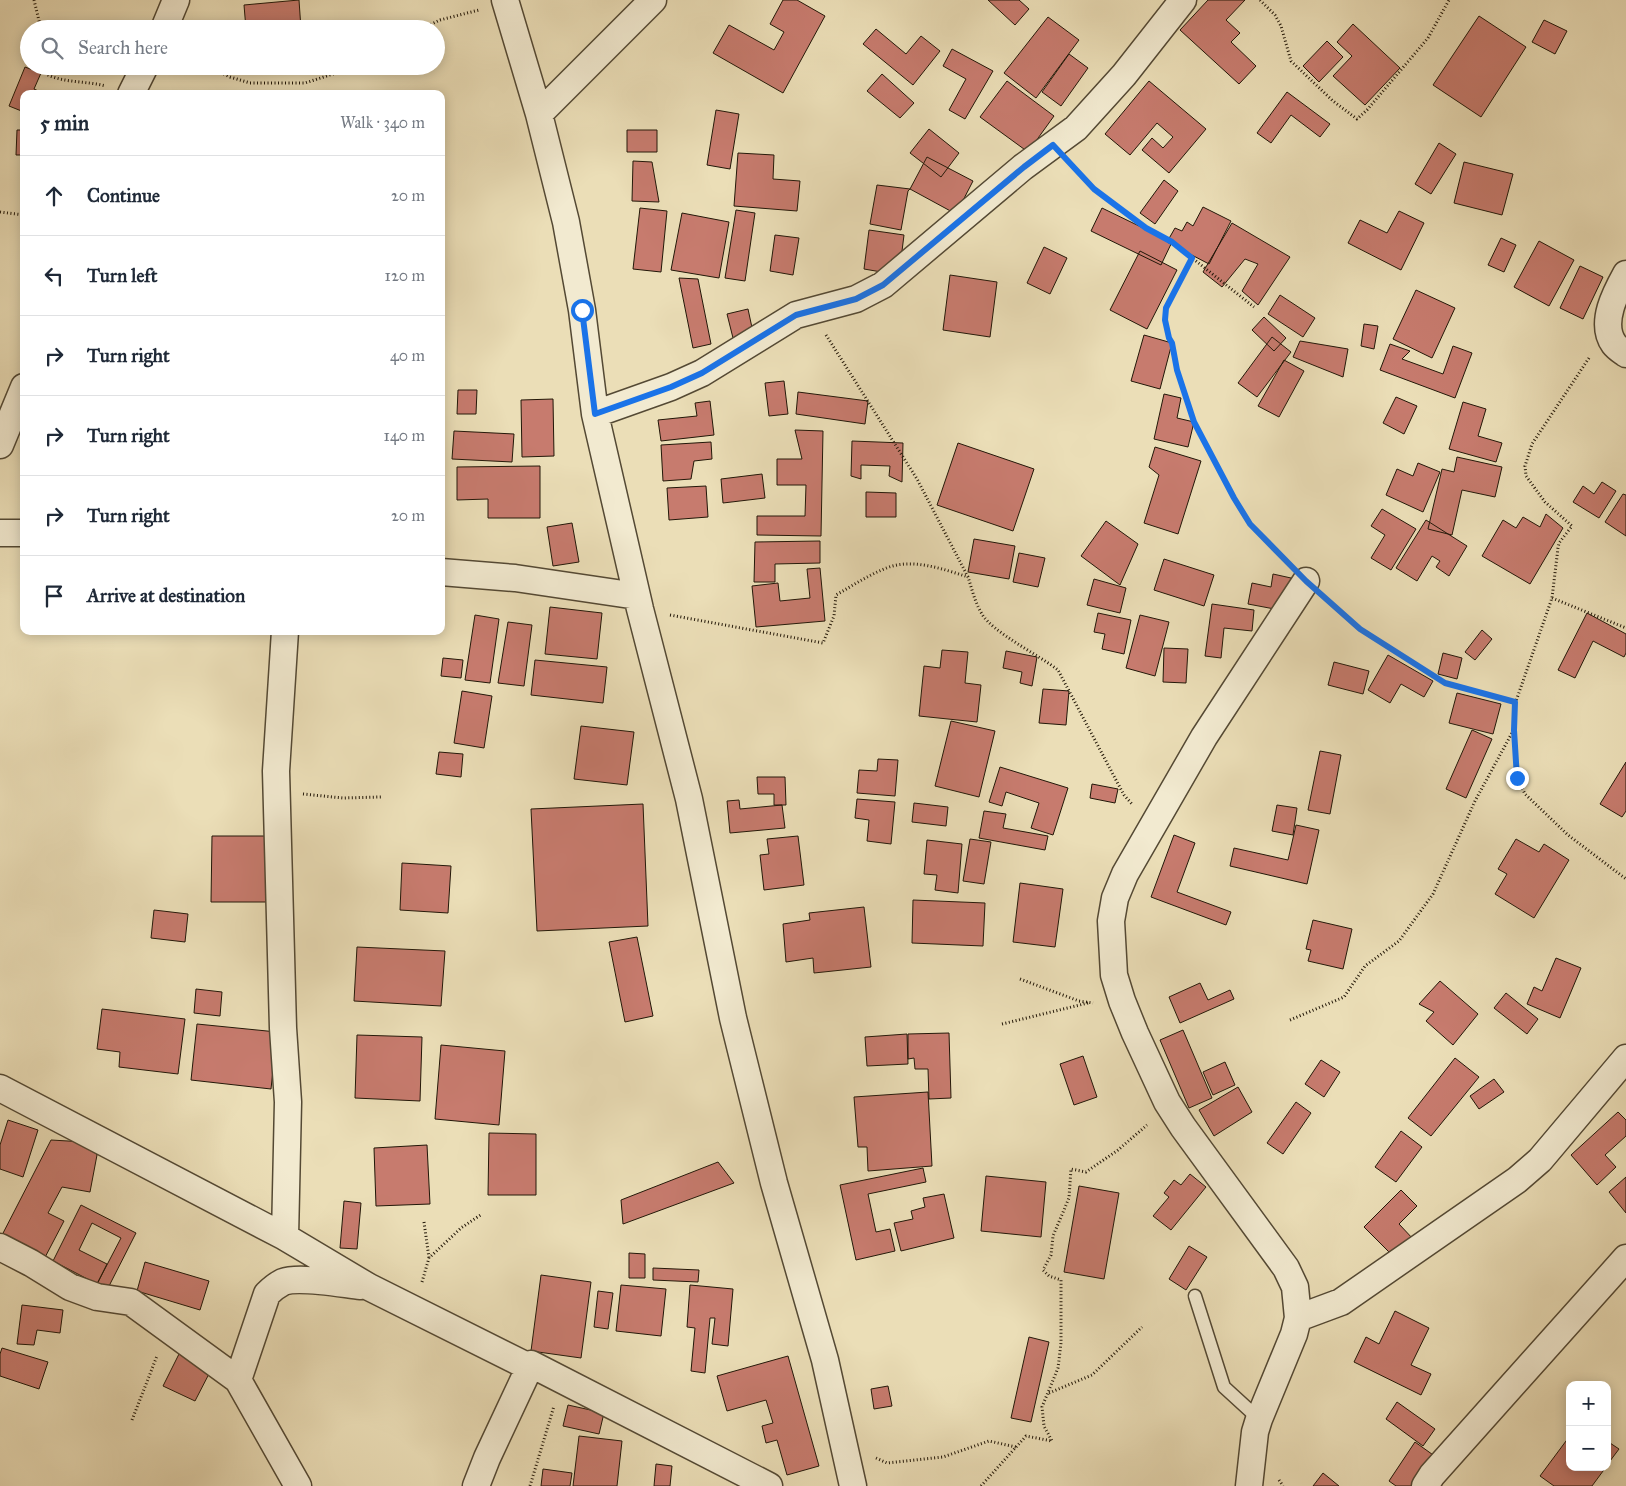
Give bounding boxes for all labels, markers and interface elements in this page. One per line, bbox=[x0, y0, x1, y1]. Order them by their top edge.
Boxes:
search box bbox=[20, 20, 445, 75]
icon: search bbox=[38, 34, 66, 62]
text: Search here bbox=[78, 36, 168, 59]
text: 5 min bbox=[40, 110, 89, 136]
text: Walk · 340 m bbox=[340, 113, 425, 132]
icon: ahead bbox=[40, 182, 68, 210]
text: Continue bbox=[87, 184, 160, 207]
text: 20 m bbox=[391, 186, 425, 205]
icon: left bbox=[40, 262, 68, 290]
text: Turn left bbox=[87, 264, 157, 287]
text: 120 m bbox=[385, 266, 425, 285]
route start bbox=[571, 299, 594, 322]
icon: right bbox=[40, 342, 68, 370]
text: Turn right bbox=[87, 344, 170, 367]
text: 40 m bbox=[390, 346, 425, 365]
icon: right bbox=[40, 422, 68, 450]
text: Turn right bbox=[87, 424, 170, 447]
text: 140 m bbox=[384, 426, 425, 445]
icon: right bbox=[40, 502, 68, 530]
text: Turn right bbox=[87, 504, 170, 527]
text: 20 m bbox=[391, 506, 425, 525]
icon: arrive bbox=[40, 582, 68, 610]
text: Arrive at destination bbox=[87, 584, 245, 607]
route end bbox=[1506, 767, 1529, 790]
map controls bbox=[1566, 1381, 1611, 1471]
button: + bbox=[1566, 1381, 1611, 1426]
button: − bbox=[1566, 1426, 1611, 1471]

